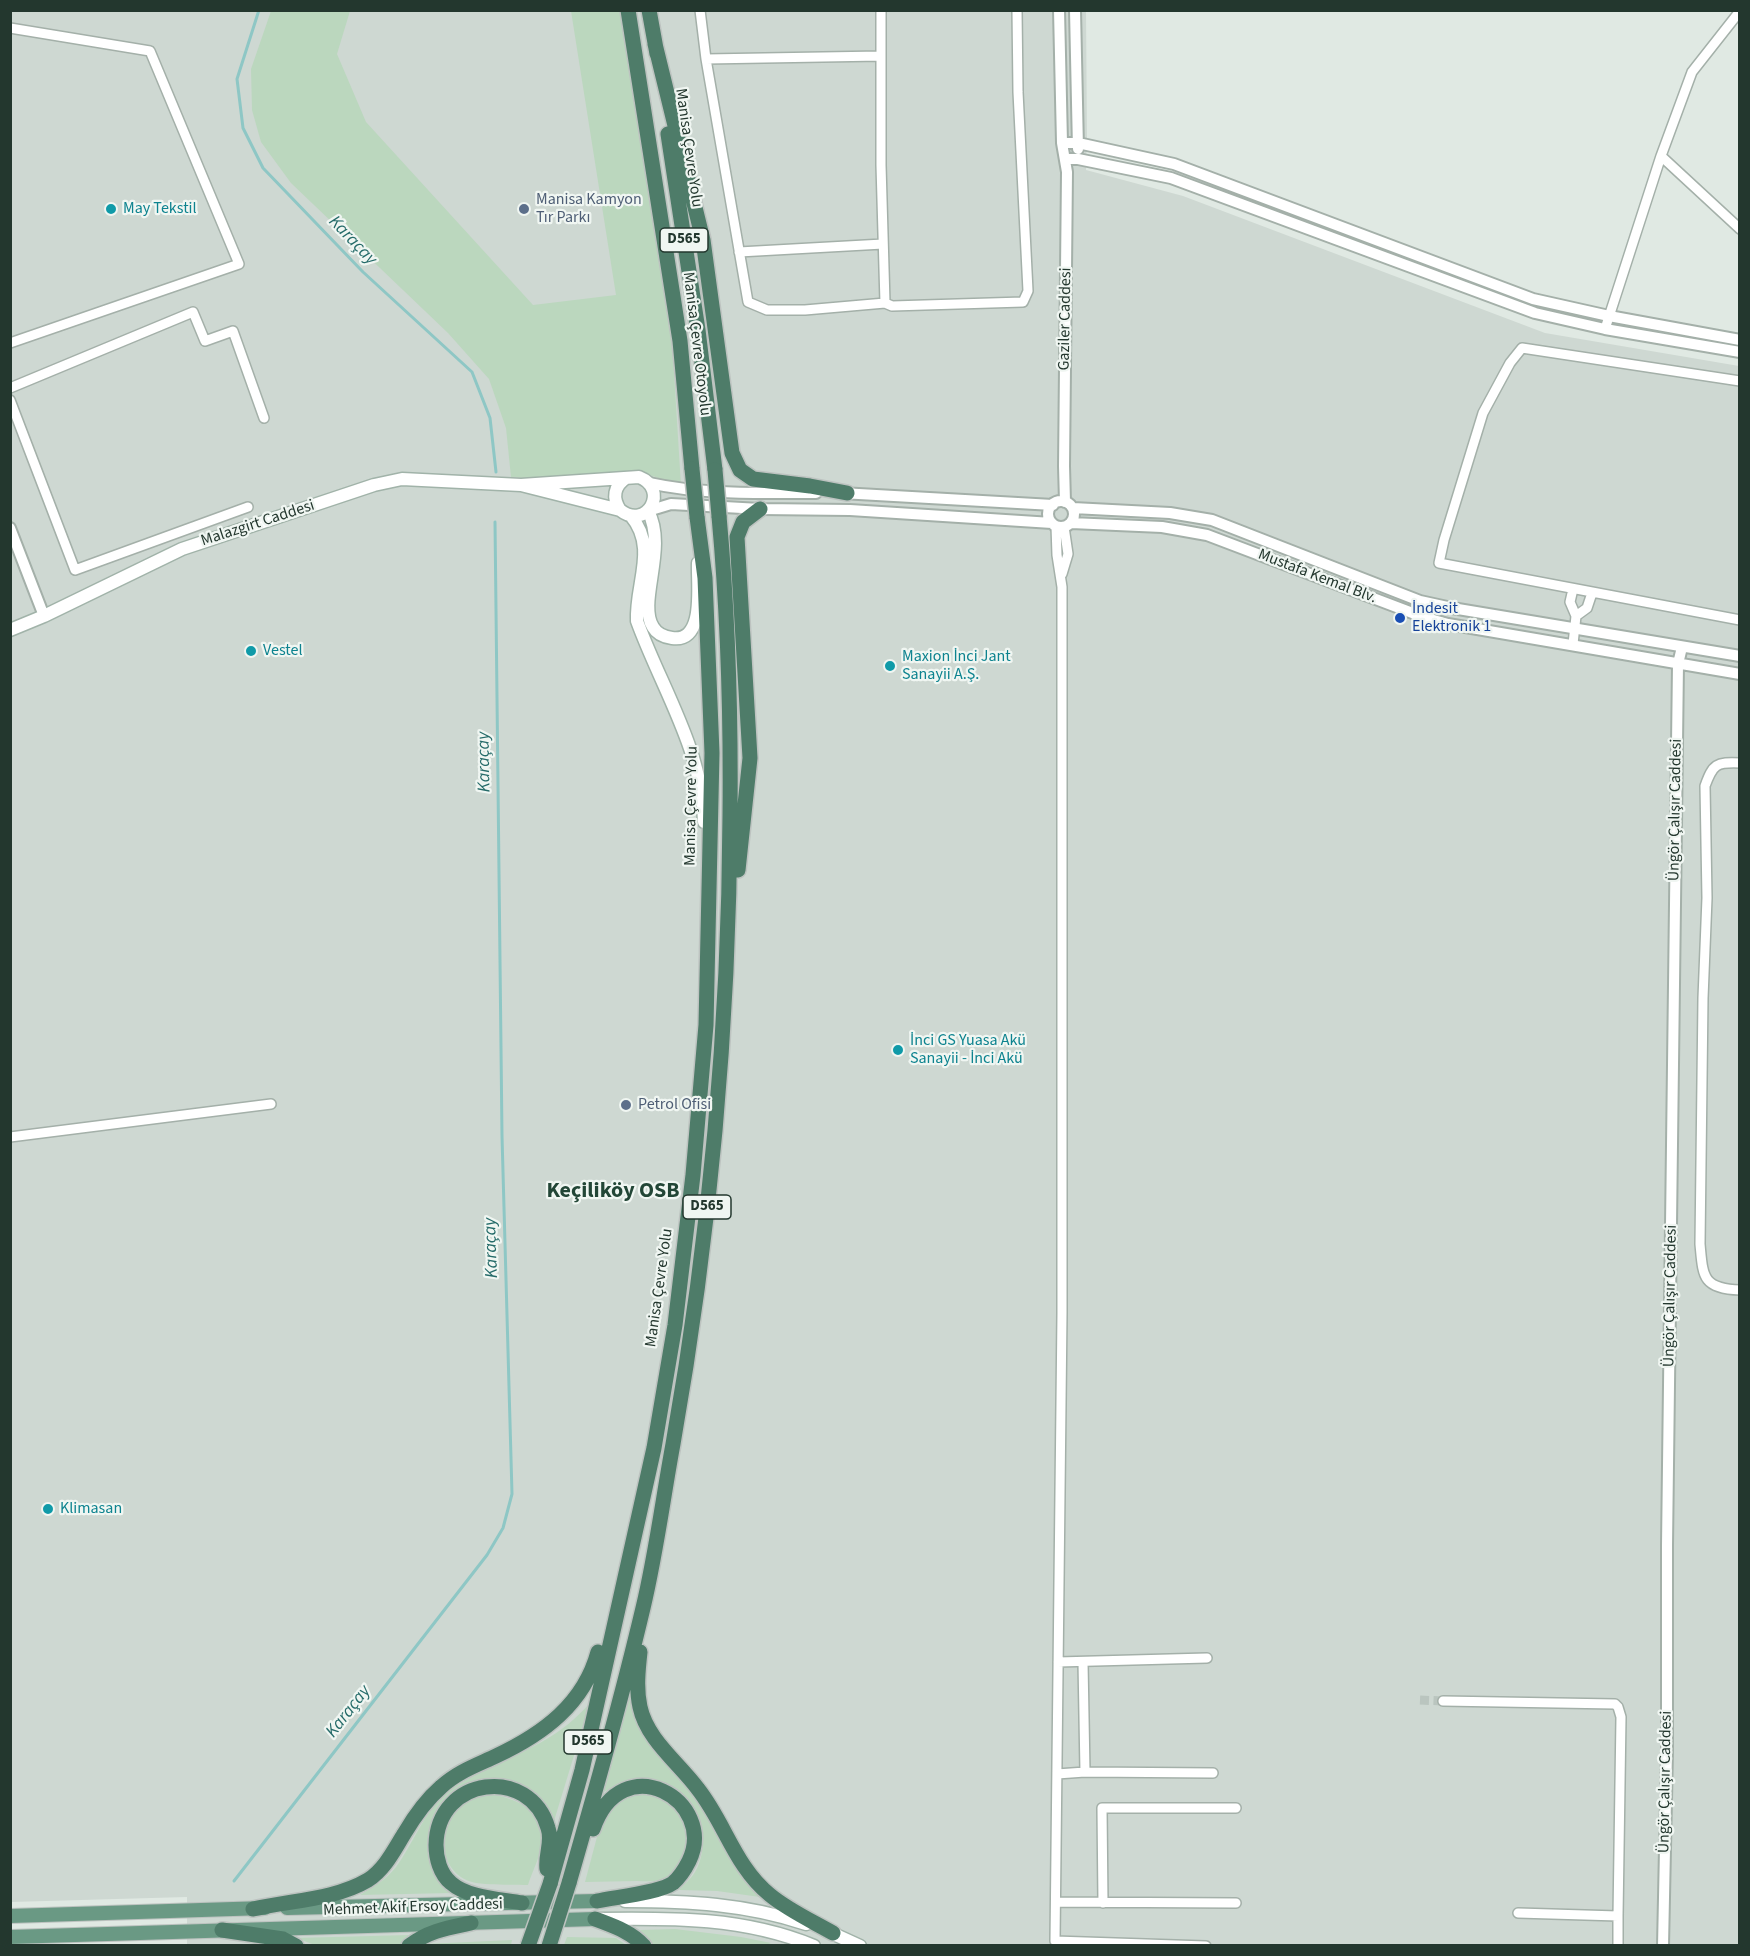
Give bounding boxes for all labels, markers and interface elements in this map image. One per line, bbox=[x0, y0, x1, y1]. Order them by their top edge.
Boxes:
street label: Manisa Çevre Yolu bbox=[670, 87, 706, 209]
place label: Manisa Kamyon Tır Parkı bbox=[536, 190, 642, 228]
place label: May Tekstil bbox=[123, 199, 197, 219]
marker: May Tekstil bbox=[104, 202, 118, 216]
marker: Manisa Kamyon Tır Parkı bbox=[517, 202, 531, 216]
water label: Karaçay bbox=[323, 212, 381, 270]
road number: D565 bbox=[660, 228, 708, 252]
street label: Gaziler Caddesi bbox=[1056, 267, 1076, 371]
street label: Manisa Çevre Otoyolu bbox=[678, 271, 714, 417]
street label: Malazgirt Caddesi bbox=[199, 497, 317, 551]
street label: Mustafa Kemal Blv. bbox=[1255, 546, 1379, 608]
place label: İndesit Elektronik 1 bbox=[1412, 599, 1491, 637]
marker: İndesit Elektronik 1 bbox=[1393, 611, 1407, 625]
place label: Vestel bbox=[263, 641, 303, 661]
marker: Vestel bbox=[244, 644, 258, 658]
place label: Maxion İnci Jant Sanayii A.Ş. bbox=[902, 647, 1011, 685]
marker: Maxion İnci Jant Sanayii A.Ş. bbox=[883, 659, 897, 673]
water label: Karaçay bbox=[474, 732, 496, 792]
street label: Üngör Çalışır Caddesi bbox=[1665, 739, 1687, 881]
street label: Manisa Çevre Yolu bbox=[681, 746, 703, 866]
place label: İnci GS Yuasa Akü Sanayii - İnci Akü bbox=[910, 1031, 1026, 1069]
marker: İnci GS Yuasa Akü Sanayii - İnci Akü bbox=[891, 1043, 905, 1057]
place label: Petrol Ofisi bbox=[638, 1095, 711, 1115]
marker: Petrol Ofisi bbox=[619, 1098, 633, 1112]
district label: Keçiliköy OSB bbox=[546, 1179, 680, 1205]
road number: D565 bbox=[683, 1195, 731, 1219]
water label: Karaçay bbox=[480, 1217, 504, 1279]
street label: Üngör Çalışır Caddesi bbox=[1660, 1225, 1682, 1367]
street label: Manisa Çevre Yolu bbox=[642, 1227, 678, 1349]
place label: Klimasan bbox=[60, 1499, 122, 1519]
marker: Klimasan bbox=[41, 1502, 55, 1516]
water label: Karaçay bbox=[322, 1682, 376, 1742]
street label: Üngör Çalışır Caddesi bbox=[1655, 1711, 1677, 1853]
road number: D565 bbox=[564, 1730, 612, 1754]
street label: Mehmet Akif Ersoy Caddesi bbox=[323, 1895, 503, 1921]

